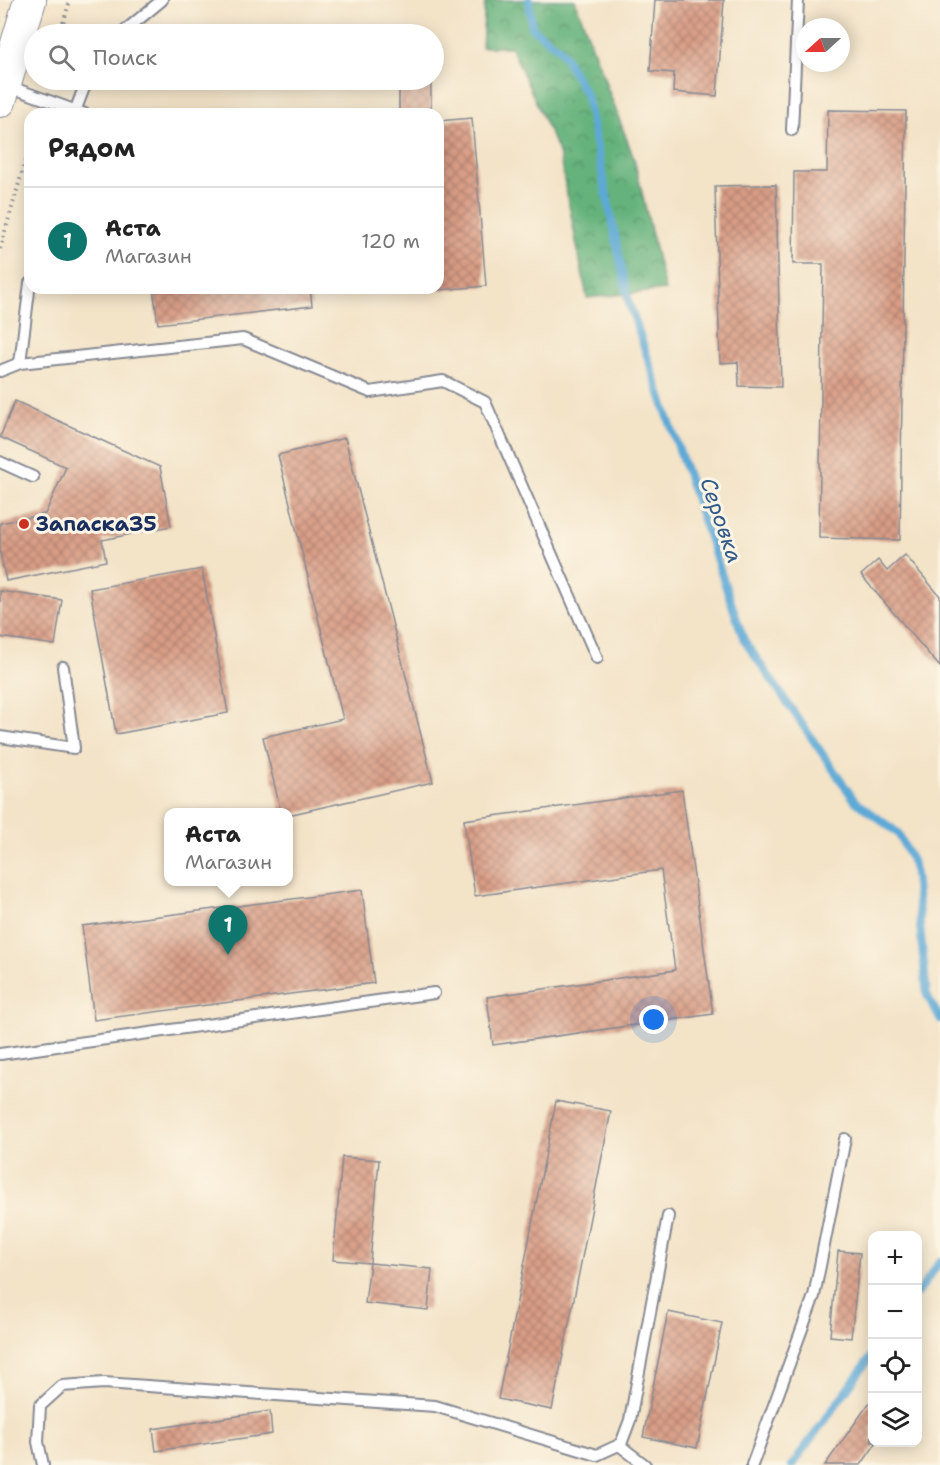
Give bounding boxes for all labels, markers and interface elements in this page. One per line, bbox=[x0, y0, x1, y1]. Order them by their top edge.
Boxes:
north arrow bbox=[796, 18, 850, 72]
search box bbox=[24, 24, 444, 90]
icon: search bbox=[45, 41, 78, 74]
text: Поиск bbox=[93, 43, 157, 72]
text: Рядом bbox=[48, 130, 135, 165]
text: Аста bbox=[105, 214, 161, 243]
text: 1 bbox=[63, 228, 72, 254]
text: 120 m bbox=[361, 228, 420, 254]
text: Магазин bbox=[105, 243, 192, 269]
water label: Серовка bbox=[693, 474, 750, 567]
place label: Запаска35 bbox=[36, 510, 157, 538]
marker: Запаска35 bbox=[17, 517, 31, 531]
popup bbox=[164, 808, 293, 886]
text: Аста bbox=[185, 820, 241, 849]
text: Магазин bbox=[185, 849, 272, 875]
pin: 1 bbox=[208, 906, 248, 955]
your location bbox=[639, 1005, 668, 1034]
map controls bbox=[868, 1231, 922, 1447]
button: + bbox=[868, 1231, 922, 1285]
button: − bbox=[868, 1285, 922, 1339]
button: locate bbox=[868, 1339, 922, 1393]
button: layers bbox=[868, 1393, 922, 1447]

